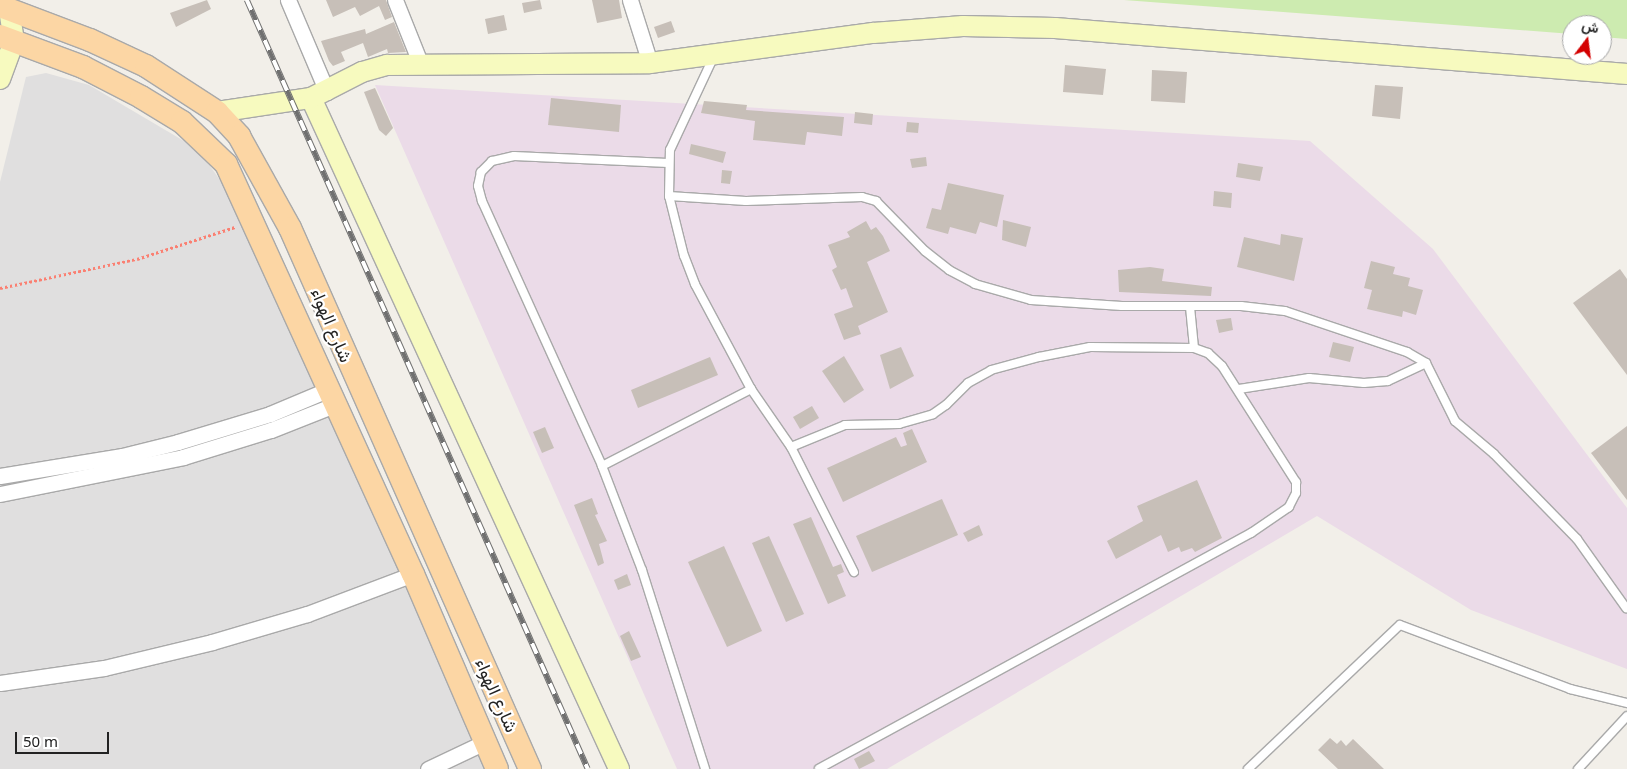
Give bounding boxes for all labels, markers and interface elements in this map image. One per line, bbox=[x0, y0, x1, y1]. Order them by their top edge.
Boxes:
north arrow bbox=[1562, 15, 1612, 65]
text: ش bbox=[1580, 15, 1601, 37]
street label: شارع الهواء bbox=[307, 285, 357, 365]
street label: شارع الهواء bbox=[471, 655, 523, 735]
scale bar bbox=[18, 722, 111, 754]
text: 50 m bbox=[23, 731, 58, 751]

